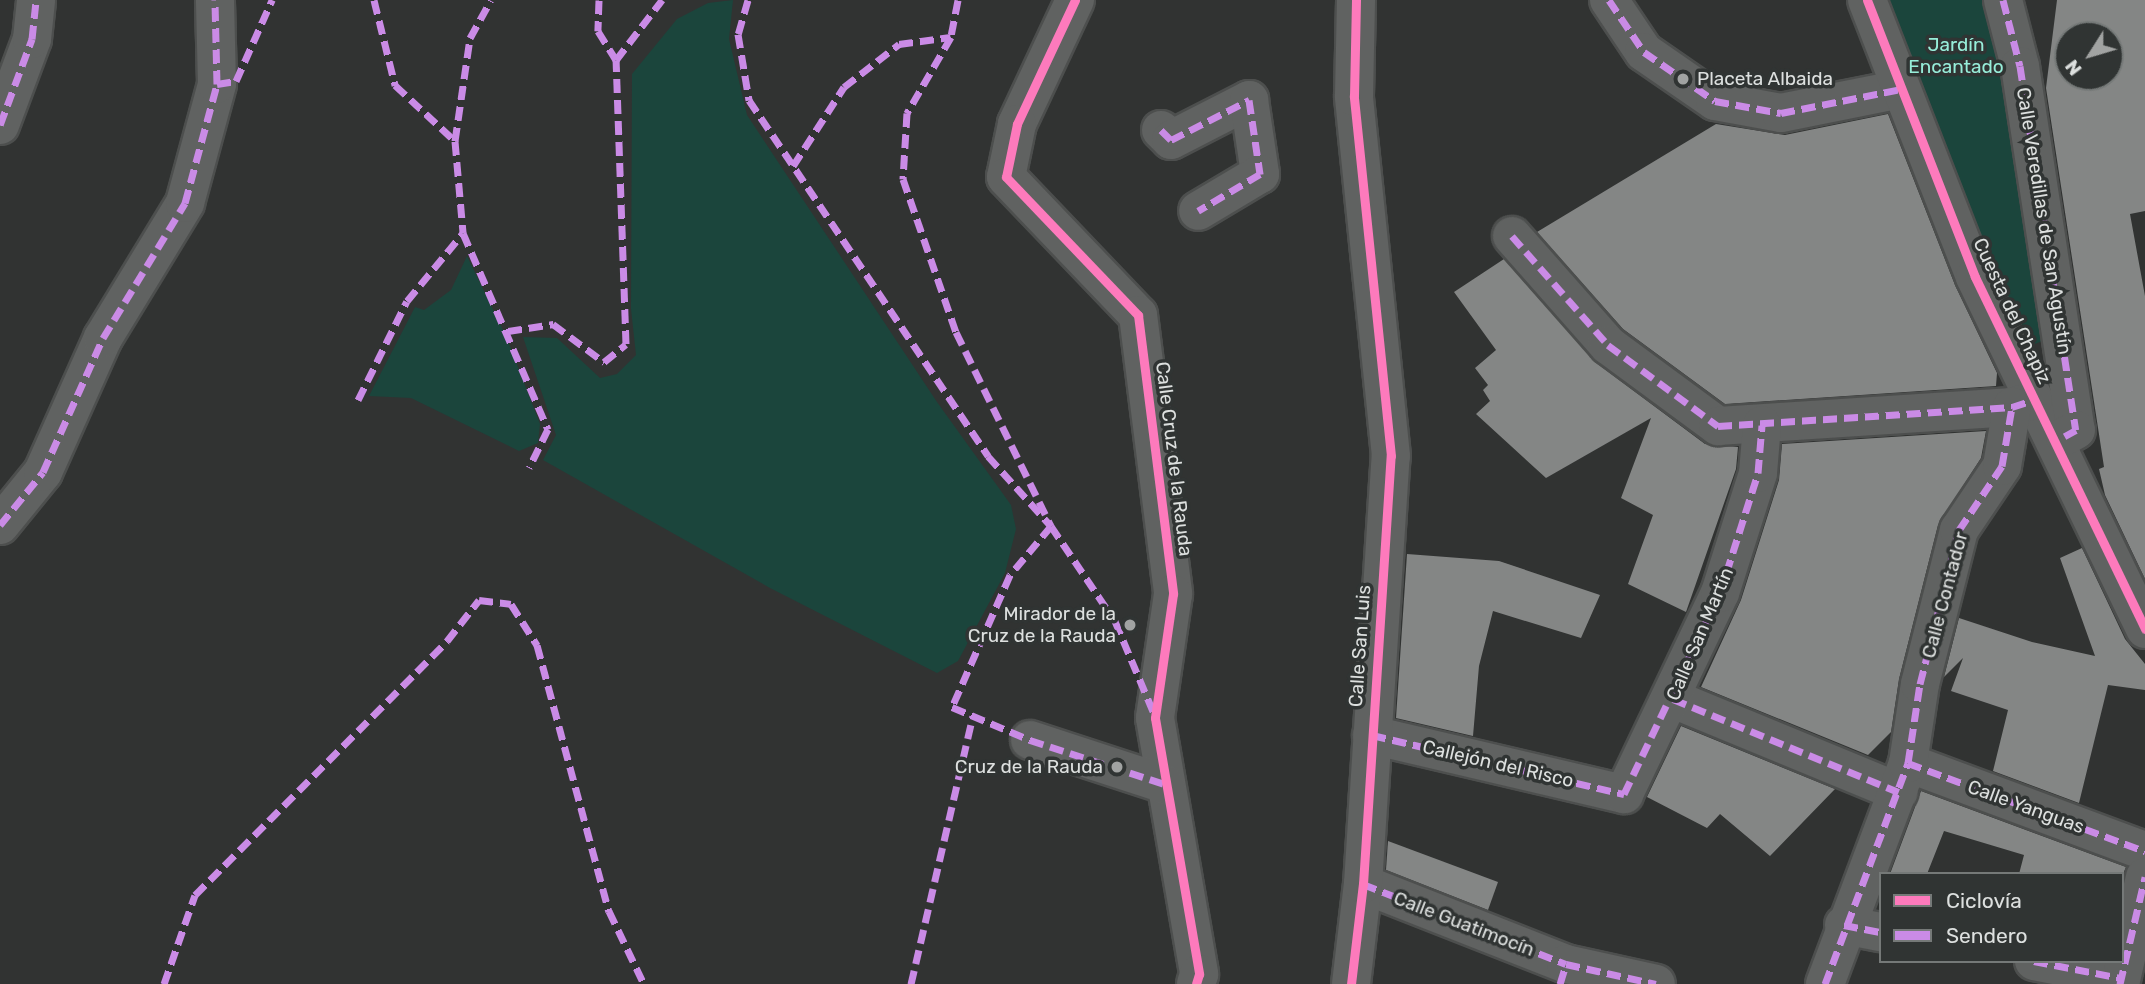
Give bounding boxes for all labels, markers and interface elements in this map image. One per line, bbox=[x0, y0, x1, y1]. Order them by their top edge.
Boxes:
north arrow bbox=[2054, 21, 2124, 91]
park label: Jardín Encantado bbox=[1908, 34, 2004, 78]
text: N bbox=[2060, 55, 2087, 80]
place label: Placeta Albaida bbox=[1697, 68, 1833, 90]
marker: Placeta Albaida bbox=[1675, 71, 1691, 87]
street label: Calle Veredillas de San Agustín bbox=[2012, 85, 2076, 357]
street label: Cuesta del Chapiz bbox=[1968, 234, 2056, 388]
street label: Calle Cruz de la Rauda bbox=[1151, 360, 1197, 558]
street label: Calle Contador bbox=[1917, 529, 1973, 661]
street label: Calle San Martín bbox=[1662, 564, 1738, 704]
street label: Calle San Luis bbox=[1344, 584, 1376, 708]
place label: Mirador de la Cruz de la Rauda bbox=[968, 603, 1116, 647]
marker: Mirador de la Cruz de la Rauda bbox=[1122, 617, 1138, 633]
street label: Callejón del Risco bbox=[1420, 736, 1576, 792]
place label: Cruz de la Rauda bbox=[955, 756, 1103, 778]
marker: Cruz de la Rauda bbox=[1109, 759, 1125, 775]
street label: Calle Yanguas bbox=[1964, 775, 2088, 839]
legend bbox=[1879, 872, 2124, 963]
street label: Calle Guatimocín bbox=[1390, 887, 1538, 961]
text: Ciclovía bbox=[1946, 888, 2022, 913]
text: Sendero bbox=[1946, 923, 2028, 948]

